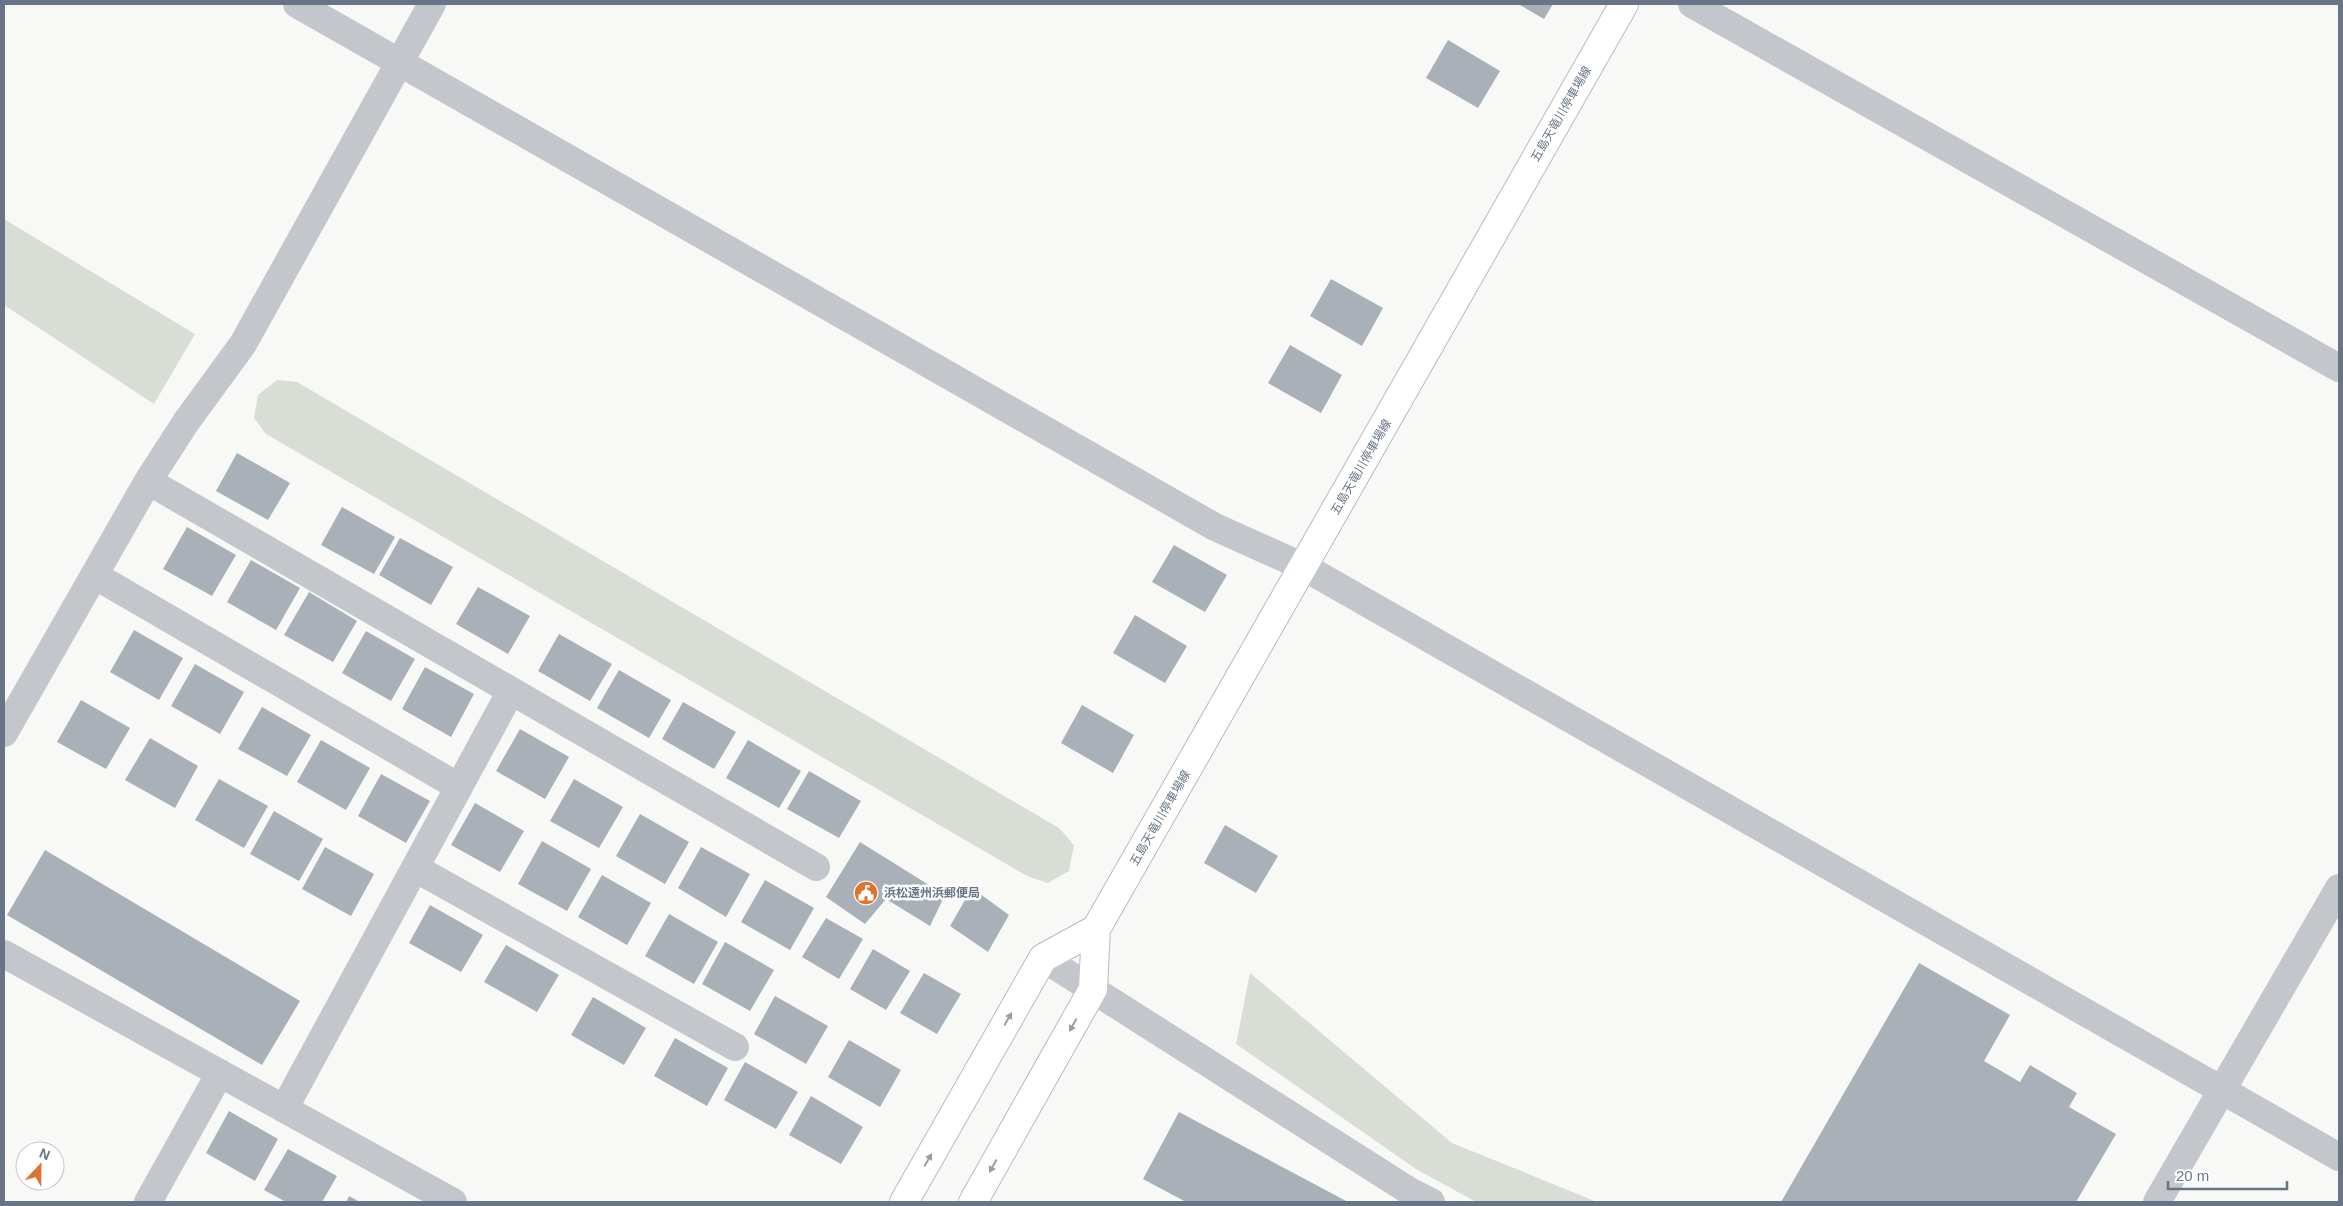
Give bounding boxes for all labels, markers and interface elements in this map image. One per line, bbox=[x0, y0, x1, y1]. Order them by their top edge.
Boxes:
street label: 五島天竜川停車場線 bbox=[1528, 64, 1594, 164]
street label: 五島天竜川停車場線 bbox=[1328, 417, 1394, 517]
street label: 五島天竜川停車場線 bbox=[1127, 768, 1193, 868]
public building icon: 浜松遠州浜郵便局 bbox=[853, 880, 879, 906]
place label: 浜松遠州浜郵便局 bbox=[884, 886, 980, 900]
one-way arrow bbox=[1004, 1012, 1013, 1025]
one-way arrow bbox=[1069, 1017, 1077, 1032]
north arrow bbox=[15, 1141, 65, 1191]
text: N bbox=[37, 1145, 53, 1163]
one-way arrow bbox=[924, 1153, 932, 1167]
scale bar bbox=[2168, 1158, 2287, 1190]
one-way arrow bbox=[989, 1159, 998, 1173]
text: 20 m bbox=[2176, 1167, 2209, 1184]

